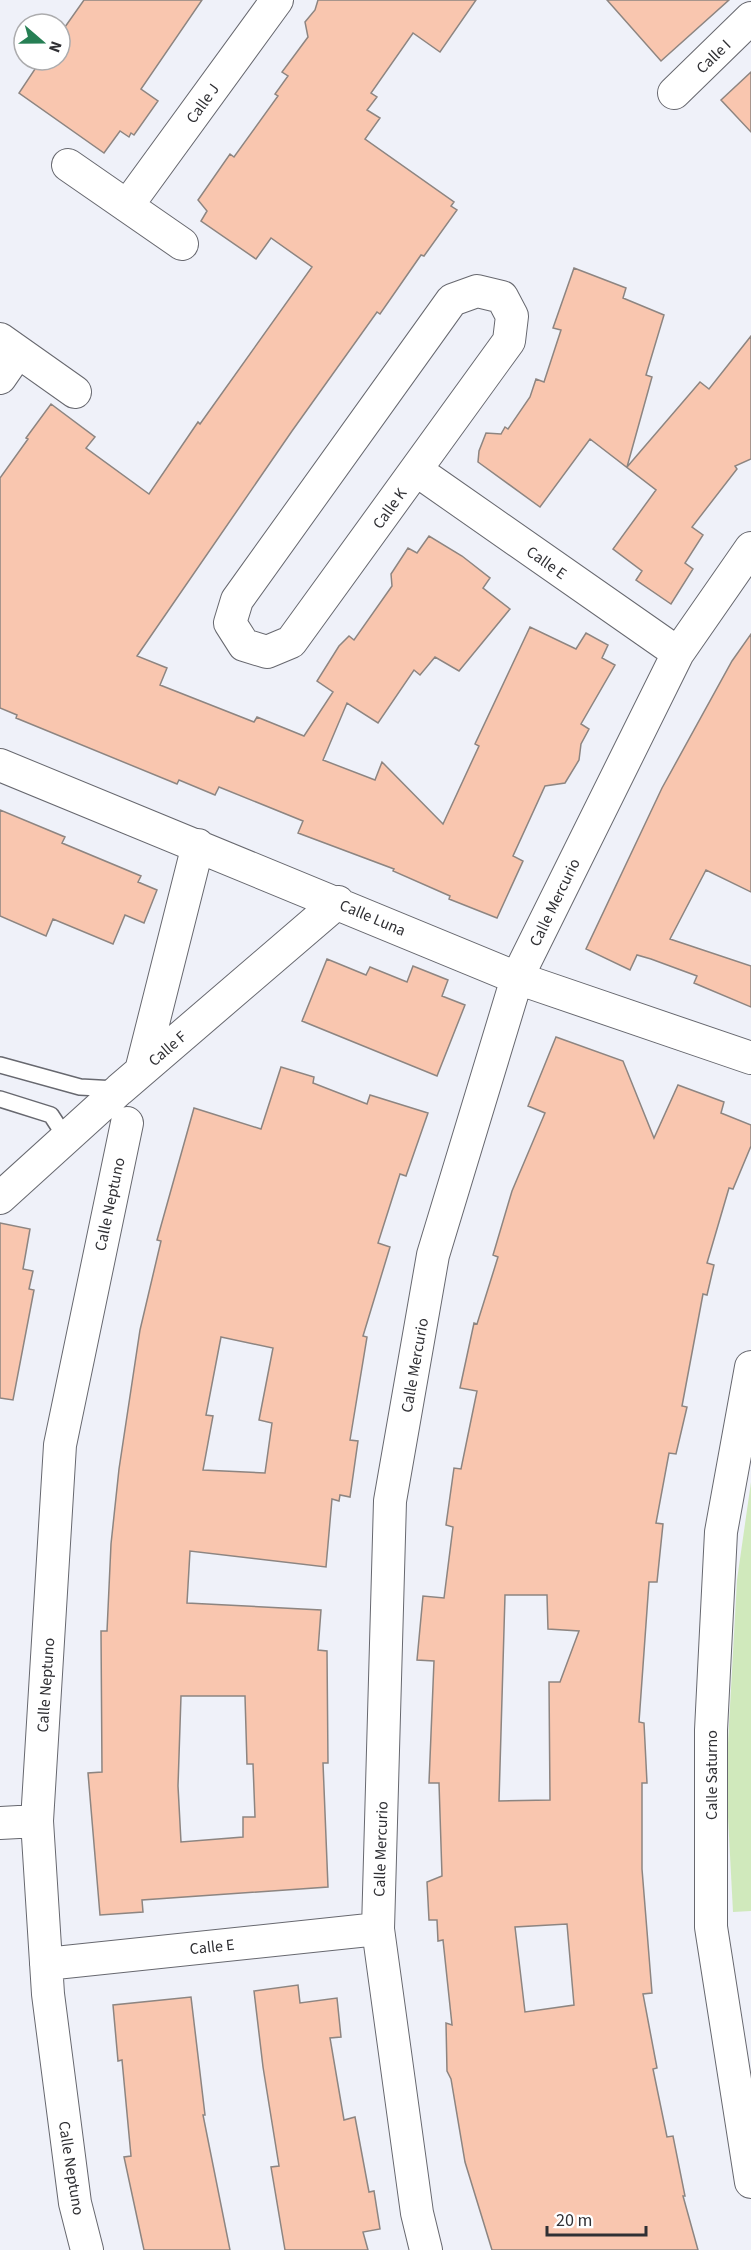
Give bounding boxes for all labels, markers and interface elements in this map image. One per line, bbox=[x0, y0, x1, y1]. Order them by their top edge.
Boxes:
north arrow bbox=[12, 12, 72, 72]
street label: Calle I bbox=[691, 35, 736, 79]
text: N bbox=[43, 38, 67, 56]
street label: Calle J bbox=[181, 79, 225, 128]
street label: Calle K bbox=[367, 483, 413, 534]
street label: Calle E bbox=[522, 541, 571, 585]
street label: Calle Mercurio bbox=[524, 855, 586, 950]
street label: Calle Luna bbox=[336, 894, 409, 942]
street label: Calle F bbox=[144, 1026, 192, 1072]
street label: Calle Neptuno bbox=[89, 1155, 131, 1253]
street label: Calle Mercurio bbox=[396, 1316, 434, 1414]
street label: Calle Neptuno bbox=[32, 1637, 60, 1733]
street label: Calle Saturno bbox=[701, 1730, 723, 1820]
street label: Calle Mercurio bbox=[368, 1801, 394, 1897]
street label: Calle E bbox=[189, 1934, 236, 1960]
street label: Calle Neptuno bbox=[53, 2120, 89, 2217]
scale bar bbox=[547, 2199, 646, 2237]
text: 20 m bbox=[556, 2208, 592, 2233]

